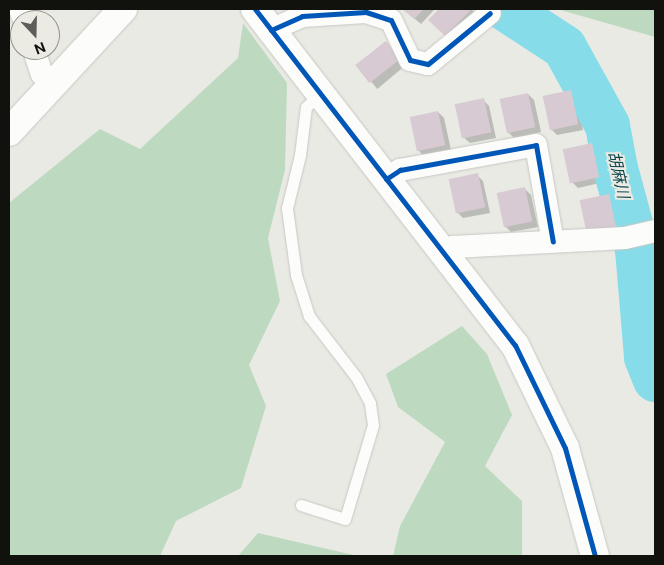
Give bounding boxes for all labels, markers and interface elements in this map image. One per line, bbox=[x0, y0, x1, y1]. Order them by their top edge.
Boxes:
north arrow bbox=[10, 10, 60, 60]
text: N bbox=[32, 39, 48, 57]
water label: 胡麻川 bbox=[603, 149, 633, 201]

